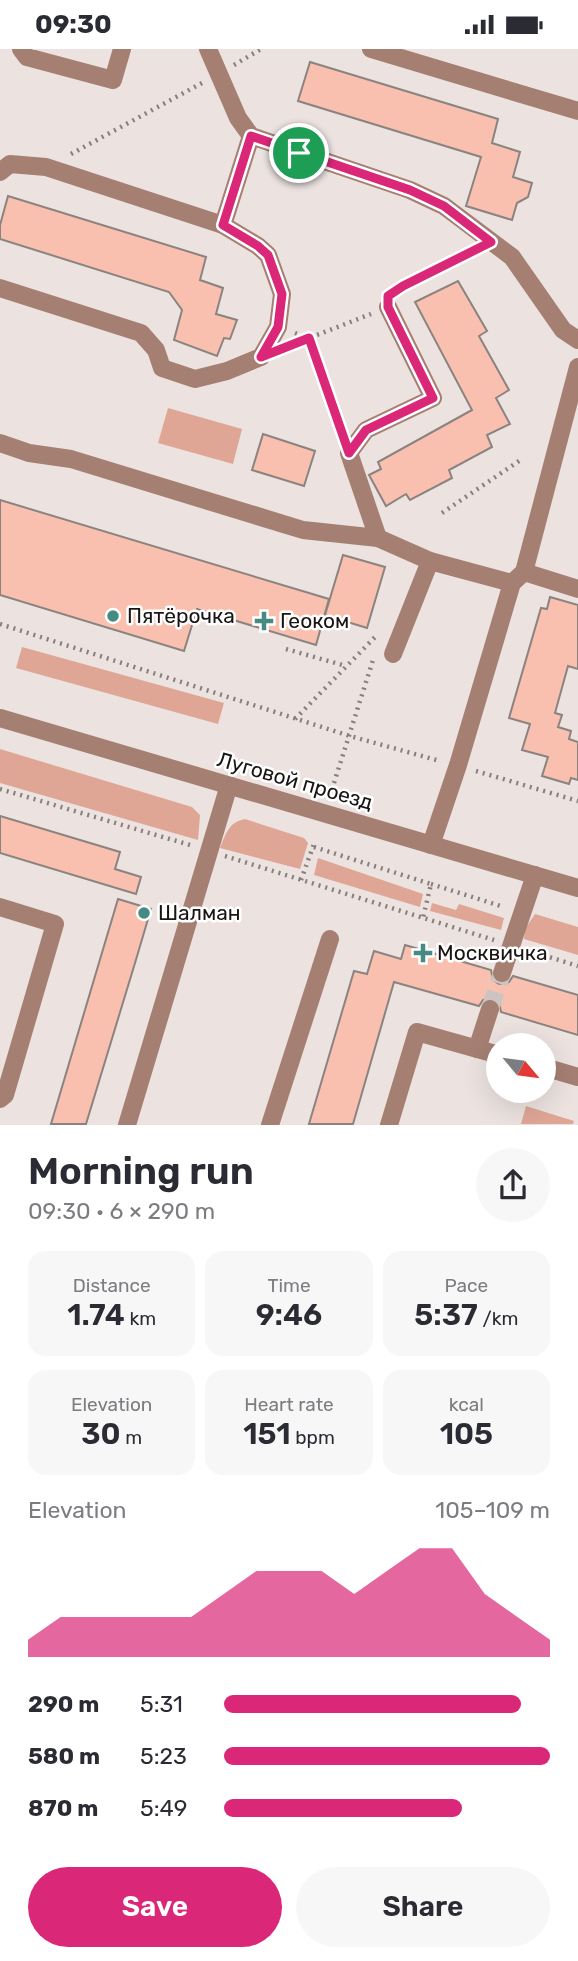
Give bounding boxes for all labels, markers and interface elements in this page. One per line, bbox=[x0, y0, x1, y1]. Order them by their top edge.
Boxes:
text: 09:30 bbox=[35, 9, 112, 40]
pin bbox=[269, 123, 329, 183]
icon: arrive bbox=[280, 134, 318, 172]
place label: Пятёрочка bbox=[127, 603, 235, 628]
marker: Пятёрочка bbox=[105, 608, 121, 624]
place label: Геоком bbox=[280, 608, 349, 633]
marker: Геоком bbox=[254, 611, 274, 631]
street label: Луговой проезд bbox=[214, 746, 376, 815]
place label: Шалман bbox=[158, 900, 241, 925]
marker: Шалман bbox=[136, 905, 152, 921]
place label: Москвичка bbox=[437, 940, 548, 965]
marker: Москвичка bbox=[415, 945, 431, 961]
north arrow bbox=[486, 1033, 556, 1103]
map controls bbox=[486, 1033, 556, 1103]
text: Morning run bbox=[28, 1148, 254, 1194]
button: share bbox=[476, 1148, 550, 1222]
text: 09:30 · 6 × 290 m bbox=[28, 1197, 215, 1225]
text: Distance bbox=[73, 1274, 151, 1297]
text: Time bbox=[267, 1274, 311, 1297]
text: Pace bbox=[445, 1274, 488, 1297]
text: 1.74 bbox=[67, 1297, 125, 1333]
text: 9:46 bbox=[256, 1297, 322, 1333]
text: 5:37 bbox=[414, 1297, 478, 1333]
text: km bbox=[125, 1307, 156, 1330]
text: /km bbox=[478, 1307, 518, 1330]
text: Elevation bbox=[71, 1393, 152, 1416]
text: Heart rate bbox=[244, 1393, 334, 1416]
text: kcal bbox=[449, 1393, 484, 1416]
text: 30 bbox=[81, 1416, 121, 1452]
text: 151 bbox=[243, 1416, 291, 1452]
text: 105 bbox=[440, 1416, 493, 1452]
text: m bbox=[121, 1426, 142, 1449]
text: bpm bbox=[291, 1426, 335, 1449]
text: Elevation bbox=[28, 1496, 127, 1524]
text: 105–109 m bbox=[435, 1496, 550, 1524]
text: 290 m bbox=[28, 1690, 99, 1718]
text: 5:31 bbox=[140, 1690, 183, 1718]
text: 580 m bbox=[28, 1742, 100, 1770]
text: 5:23 bbox=[140, 1742, 187, 1770]
text: 870 m bbox=[28, 1794, 98, 1822]
text: 5:49 bbox=[140, 1794, 187, 1822]
button: Save bbox=[28, 1867, 282, 1947]
button: Share bbox=[296, 1867, 550, 1947]

